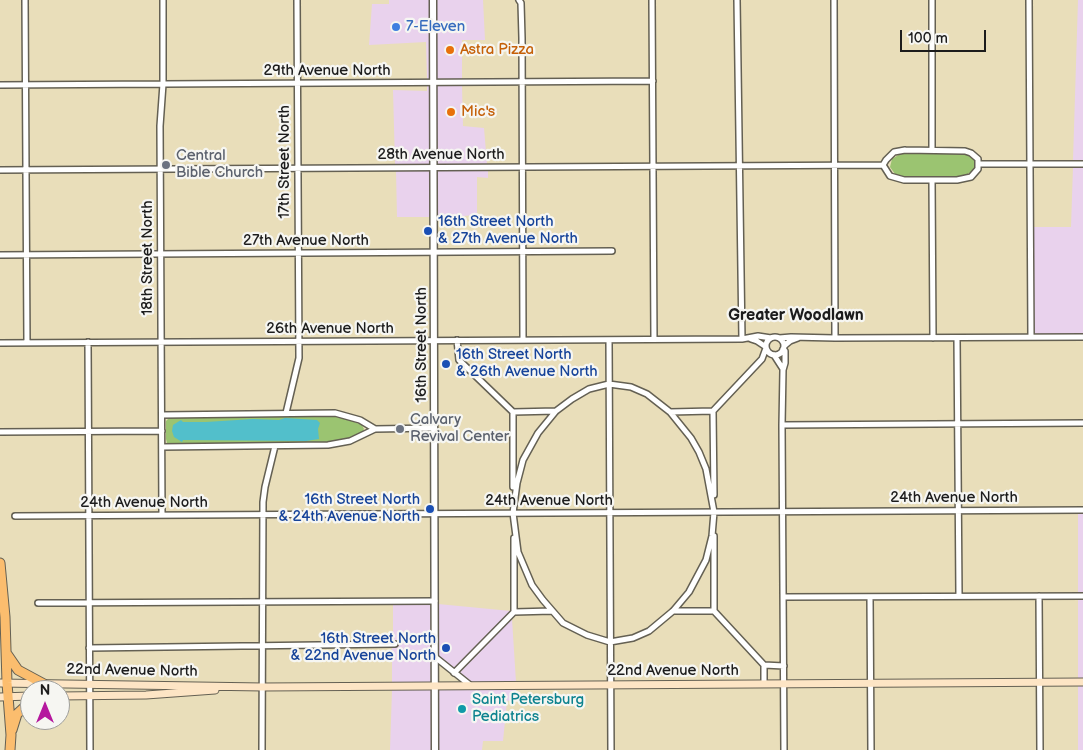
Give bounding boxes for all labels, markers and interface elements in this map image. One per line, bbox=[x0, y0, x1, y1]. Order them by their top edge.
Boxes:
place label: 7-Eleven bbox=[406, 18, 465, 36]
scale bar bbox=[903, 20, 989, 52]
marker: 7-Eleven bbox=[390, 21, 402, 33]
text: 100 m bbox=[908, 29, 948, 48]
place label: Astra Pizza bbox=[460, 41, 534, 59]
marker: Astra Pizza bbox=[444, 44, 456, 56]
street label: 29th Avenue North bbox=[263, 62, 391, 80]
place label: Mic's bbox=[461, 103, 495, 121]
street label: 17th Street North bbox=[276, 105, 294, 219]
marker: Mic's bbox=[445, 106, 457, 118]
street label: 28th Avenue North bbox=[377, 146, 505, 164]
place label: Central Bible Church bbox=[176, 147, 263, 182]
marker: Central Bible Church bbox=[160, 159, 172, 171]
street label: 18th Street North bbox=[139, 200, 157, 316]
place label: 16th Street North & 27th Avenue North bbox=[438, 213, 578, 248]
marker: 16th Street North & 27th Avenue North bbox=[422, 225, 434, 237]
street label: 27th Avenue North bbox=[243, 232, 369, 250]
street label: 16th Street North bbox=[413, 287, 431, 403]
district label: Greater Woodlawn bbox=[728, 306, 864, 326]
street label: 26th Avenue North bbox=[266, 320, 394, 338]
place label: 16th Street North & 26th Avenue North bbox=[456, 346, 598, 381]
marker: 16th Street North & 26th Avenue North bbox=[440, 358, 452, 370]
place label: Calvary Revival Center bbox=[410, 411, 509, 446]
marker: Calvary Revival Center bbox=[394, 423, 406, 435]
street label: 24th Avenue North bbox=[890, 489, 1018, 507]
place label: 16th Street North & 24th Avenue North bbox=[279, 491, 420, 526]
street label: 24th Avenue North bbox=[485, 492, 613, 510]
street label: 24th Avenue North bbox=[80, 494, 208, 512]
marker: 16th Street North & 24th Avenue North bbox=[424, 503, 436, 515]
place label: 16th Street North & 22nd Avenue North bbox=[291, 630, 436, 665]
marker: 16th Street North & 22nd Avenue North bbox=[440, 642, 452, 654]
street label: 22nd Avenue North bbox=[66, 661, 198, 681]
street label: 22nd Avenue North bbox=[607, 662, 739, 680]
north arrow bbox=[20, 680, 70, 730]
text: N bbox=[40, 682, 50, 699]
place label: Saint Petersburg Pediatrics bbox=[472, 691, 584, 726]
marker: Saint Petersburg Pediatrics bbox=[456, 703, 468, 715]

